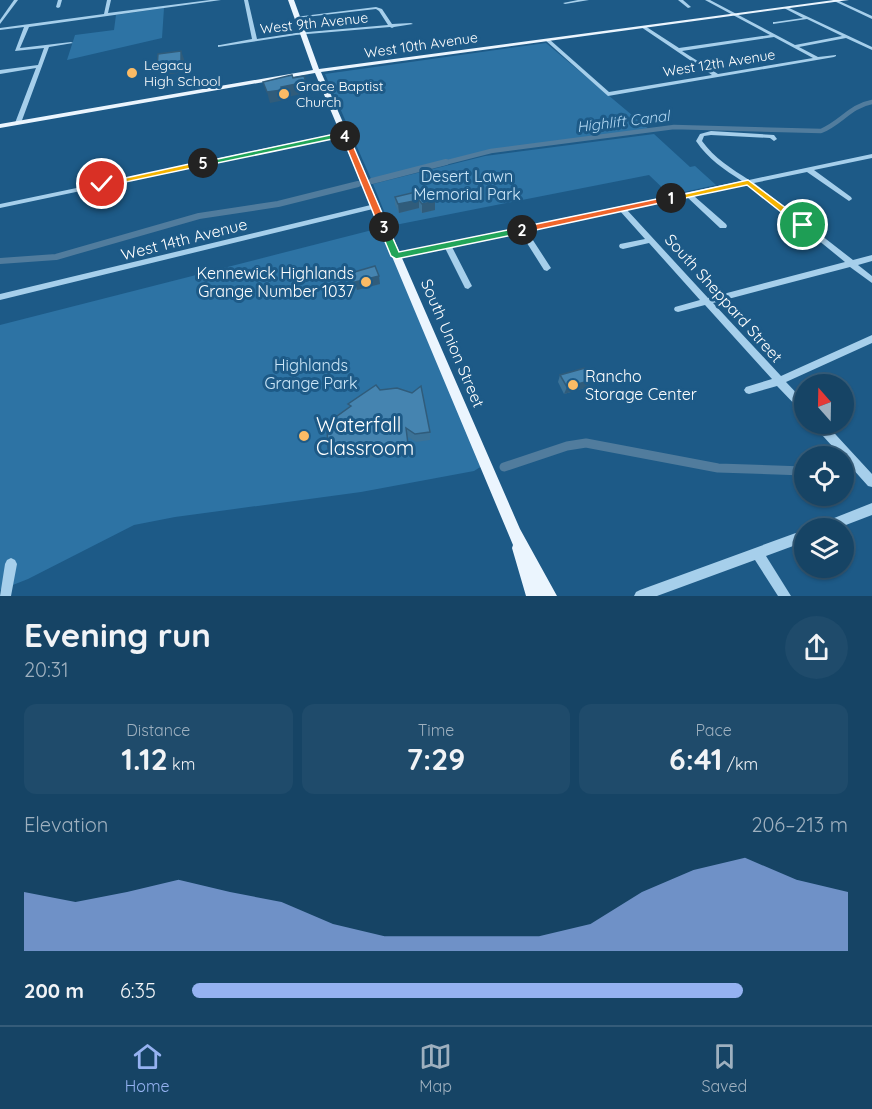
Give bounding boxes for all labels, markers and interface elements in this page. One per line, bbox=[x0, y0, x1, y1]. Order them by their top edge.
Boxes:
street label: West 9th Avenue bbox=[259, 8, 369, 38]
street label: West 10th Avenue bbox=[363, 28, 479, 62]
street label: West 12th Avenue bbox=[661, 45, 777, 81]
place label: Legacy High School bbox=[144, 56, 221, 90]
marker: Legacy High School bbox=[125, 66, 139, 80]
place label: Grace Baptist Church bbox=[296, 77, 384, 111]
marker: Grace Baptist Church bbox=[277, 87, 291, 101]
water label: Highlift Canal bbox=[576, 106, 672, 136]
pin: 4 bbox=[330, 121, 360, 151]
text: 4 bbox=[340, 126, 350, 146]
pin: 5 bbox=[188, 148, 218, 178]
text: 5 bbox=[198, 153, 208, 173]
pin bbox=[76, 158, 127, 209]
park label: Desert Lawn Memorial Park bbox=[413, 166, 521, 204]
icon: check bbox=[85, 167, 118, 200]
pin: 1 bbox=[656, 183, 686, 213]
text: 1 bbox=[668, 188, 674, 208]
pin bbox=[777, 199, 828, 250]
icon: arrive bbox=[786, 208, 819, 241]
pin: 3 bbox=[369, 212, 399, 242]
street label: West 14th Avenue bbox=[119, 214, 249, 264]
pin: 2 bbox=[507, 215, 537, 245]
text: 3 bbox=[380, 217, 388, 237]
text: 2 bbox=[517, 220, 527, 240]
street label: South Sheppard Street bbox=[661, 229, 787, 367]
place label: Kennewick Highlands Grange Number 1037 bbox=[196, 263, 354, 301]
marker: Kennewick Highlands Grange Number 1037 bbox=[359, 275, 373, 289]
street label: South Union Street bbox=[417, 276, 489, 410]
park label: Highlands Grange Park bbox=[265, 355, 357, 393]
place label: Rancho Storage Center bbox=[585, 366, 697, 404]
north arrow bbox=[794, 374, 854, 434]
map controls bbox=[794, 374, 854, 578]
marker: Rancho Storage Center bbox=[566, 378, 580, 392]
place label: Waterfall Classroom bbox=[316, 412, 414, 460]
marker: Waterfall Classroom bbox=[297, 429, 311, 443]
button: locate bbox=[794, 446, 854, 506]
button: layers bbox=[794, 518, 854, 578]
text: Evening run bbox=[24, 614, 211, 655]
button: share bbox=[785, 616, 848, 679]
text: 20:31 bbox=[24, 657, 69, 682]
text: Distance bbox=[126, 720, 190, 740]
text: Time bbox=[418, 720, 454, 740]
text: Pace bbox=[695, 720, 732, 740]
text: 1.12 bbox=[121, 740, 168, 778]
text: 7:29 bbox=[407, 740, 465, 778]
text: 6:41 bbox=[669, 740, 722, 778]
text: km bbox=[168, 754, 195, 774]
text: /km bbox=[722, 754, 758, 774]
text: Elevation bbox=[24, 812, 108, 837]
text: 206–213 m bbox=[751, 812, 848, 837]
text: 200 m bbox=[24, 978, 84, 1003]
text: 6:35 bbox=[120, 978, 156, 1003]
tab: Home bbox=[125, 1040, 170, 1096]
tab: Map bbox=[419, 1040, 452, 1096]
tab: Saved bbox=[702, 1040, 747, 1096]

